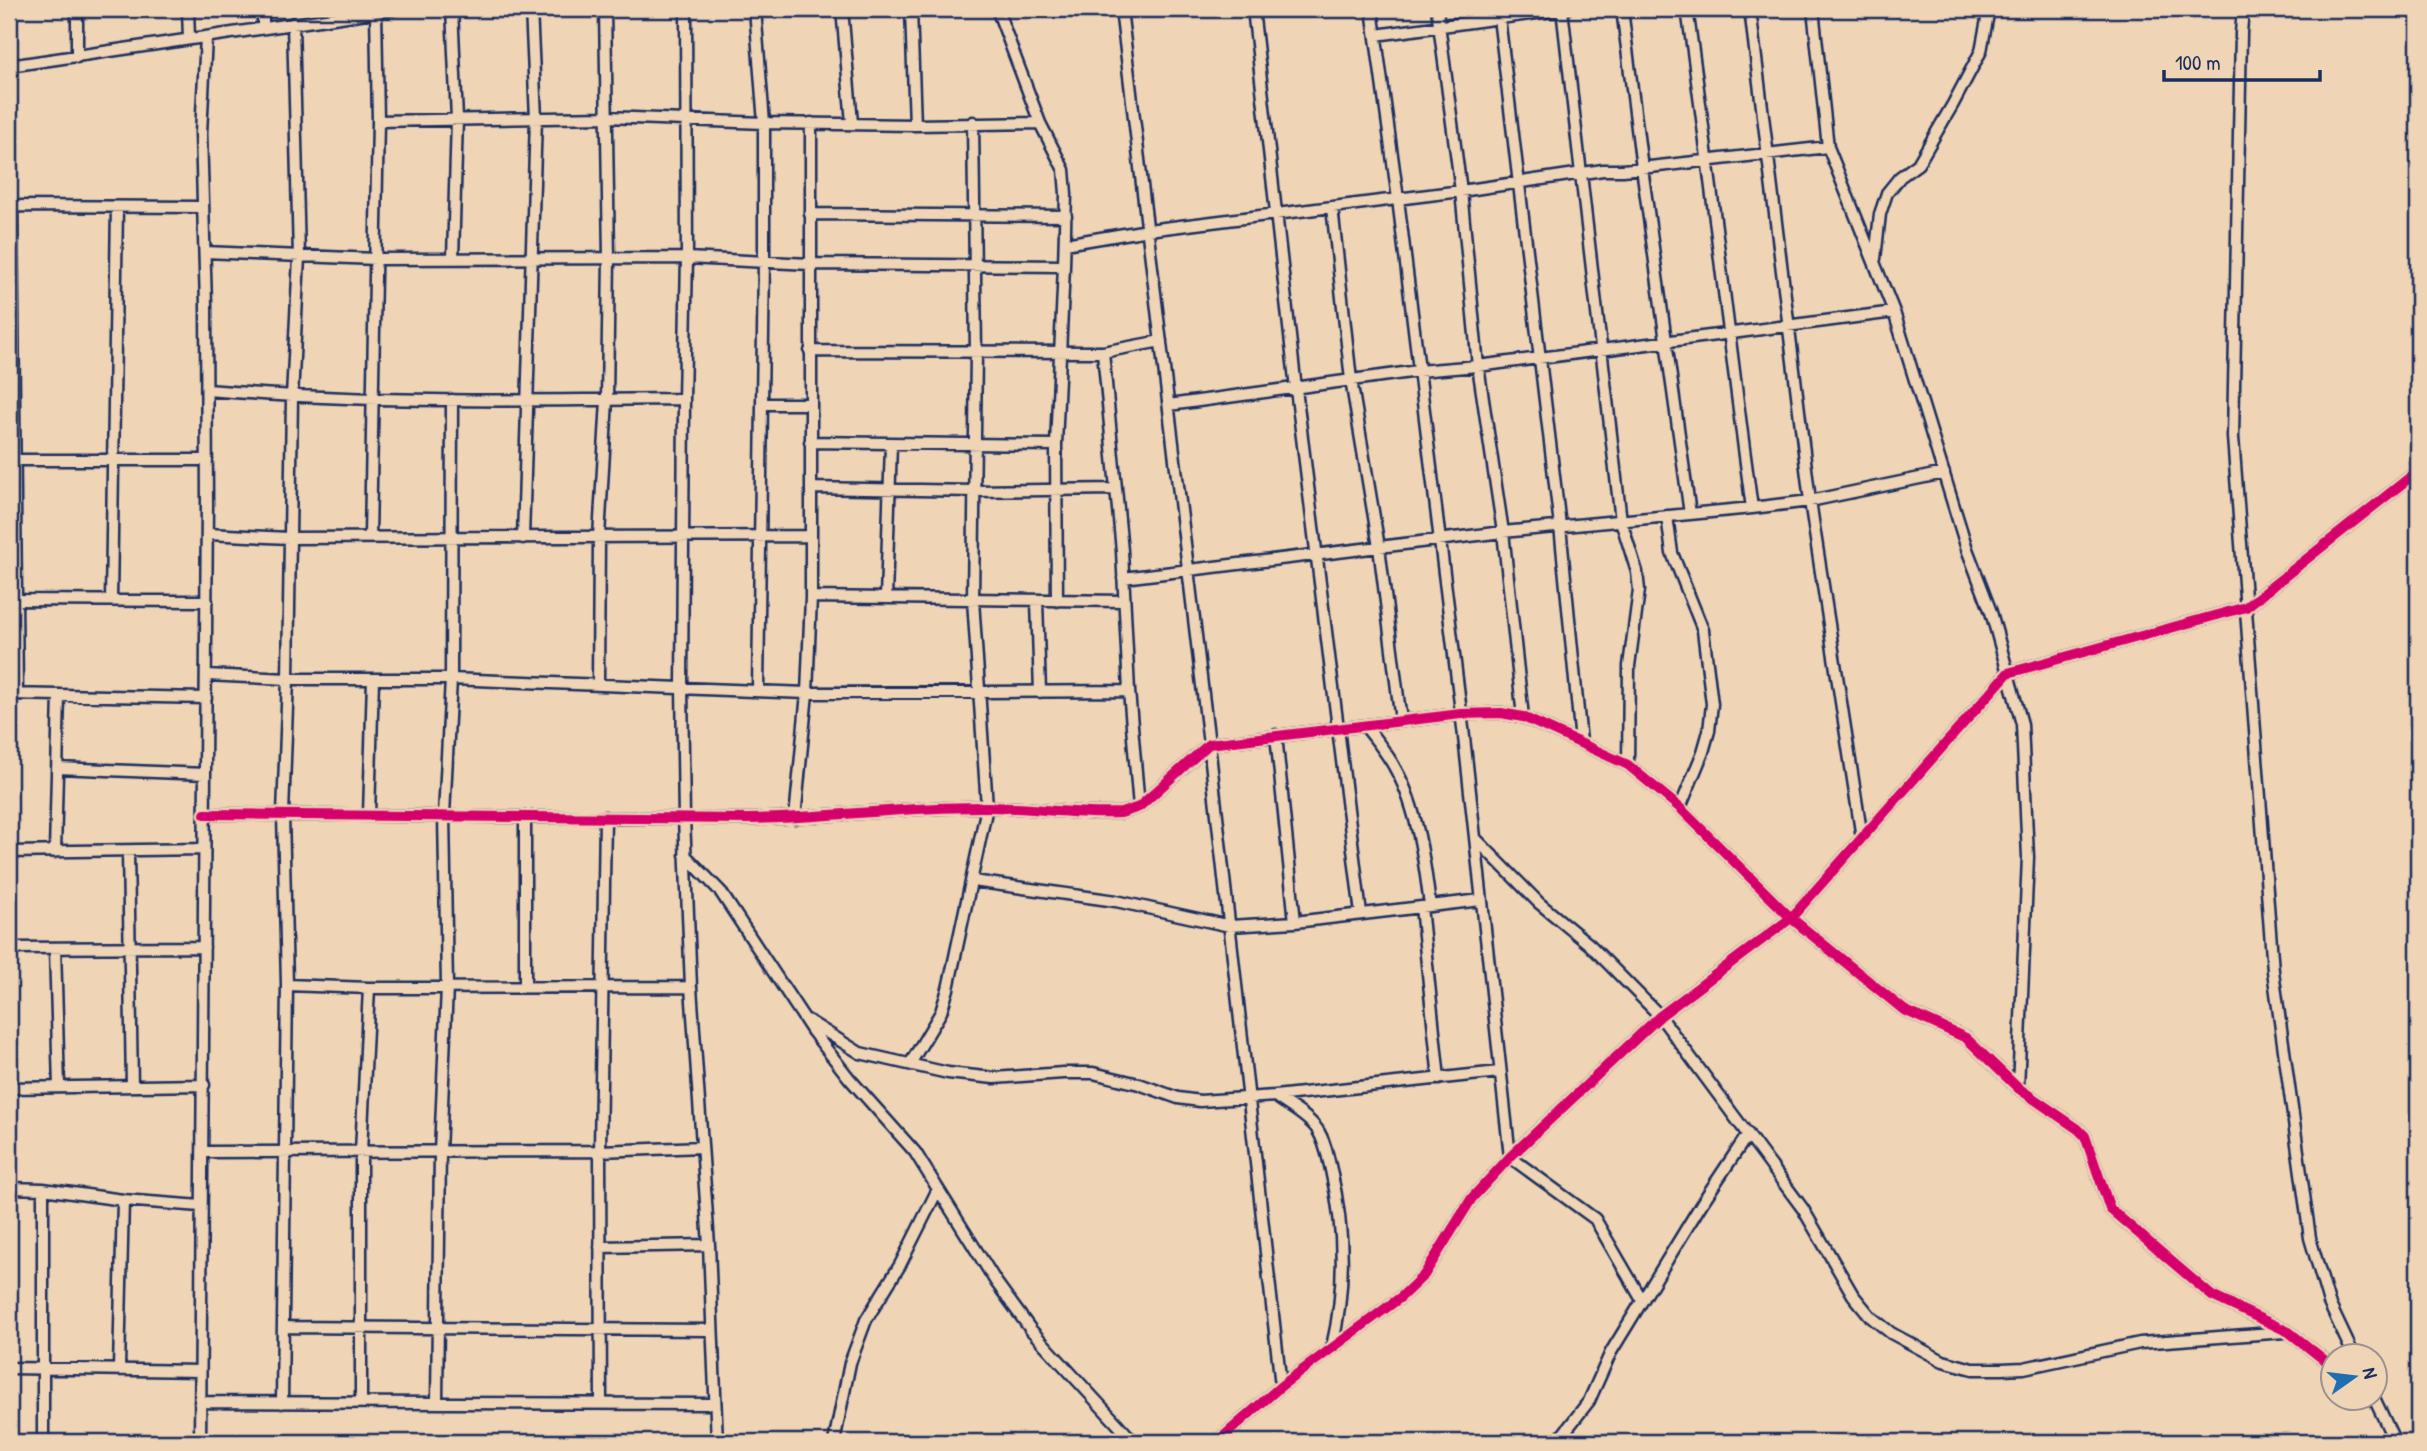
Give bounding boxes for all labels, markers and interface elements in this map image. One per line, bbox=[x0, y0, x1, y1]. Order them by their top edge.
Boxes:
scale bar bbox=[2164, 38, 2320, 82]
text: 100 m bbox=[2175, 48, 2221, 77]
north arrow bbox=[2318, 1342, 2388, 1412]
text: N bbox=[2357, 1365, 2384, 1381]

